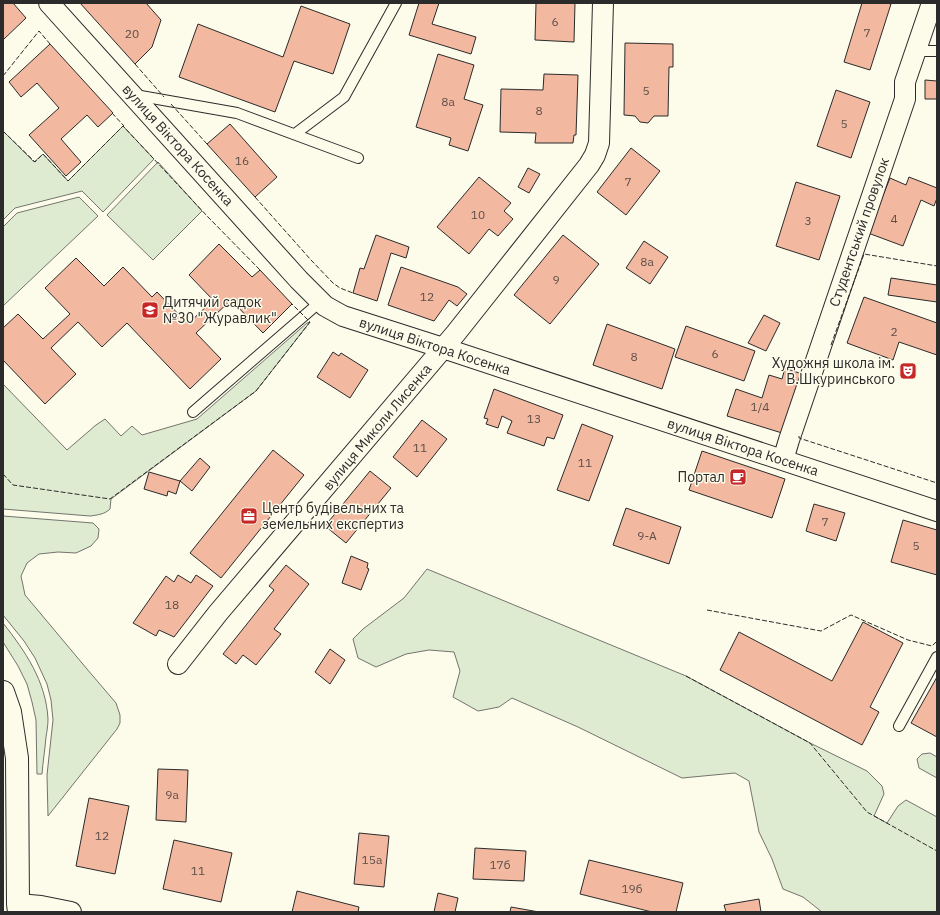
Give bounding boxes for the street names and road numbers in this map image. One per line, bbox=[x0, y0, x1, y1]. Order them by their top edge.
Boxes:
street label: вулиця Віктора Косенка bbox=[118, 80, 238, 210]
street label: Студентський провулок bbox=[825, 155, 893, 309]
street label: вулиця Віктора Косенка bbox=[357, 313, 513, 379]
street label: вулиця Миколи Лисенка bbox=[319, 360, 436, 494]
street label: вулиця Віктора Косенка bbox=[665, 414, 821, 480]

